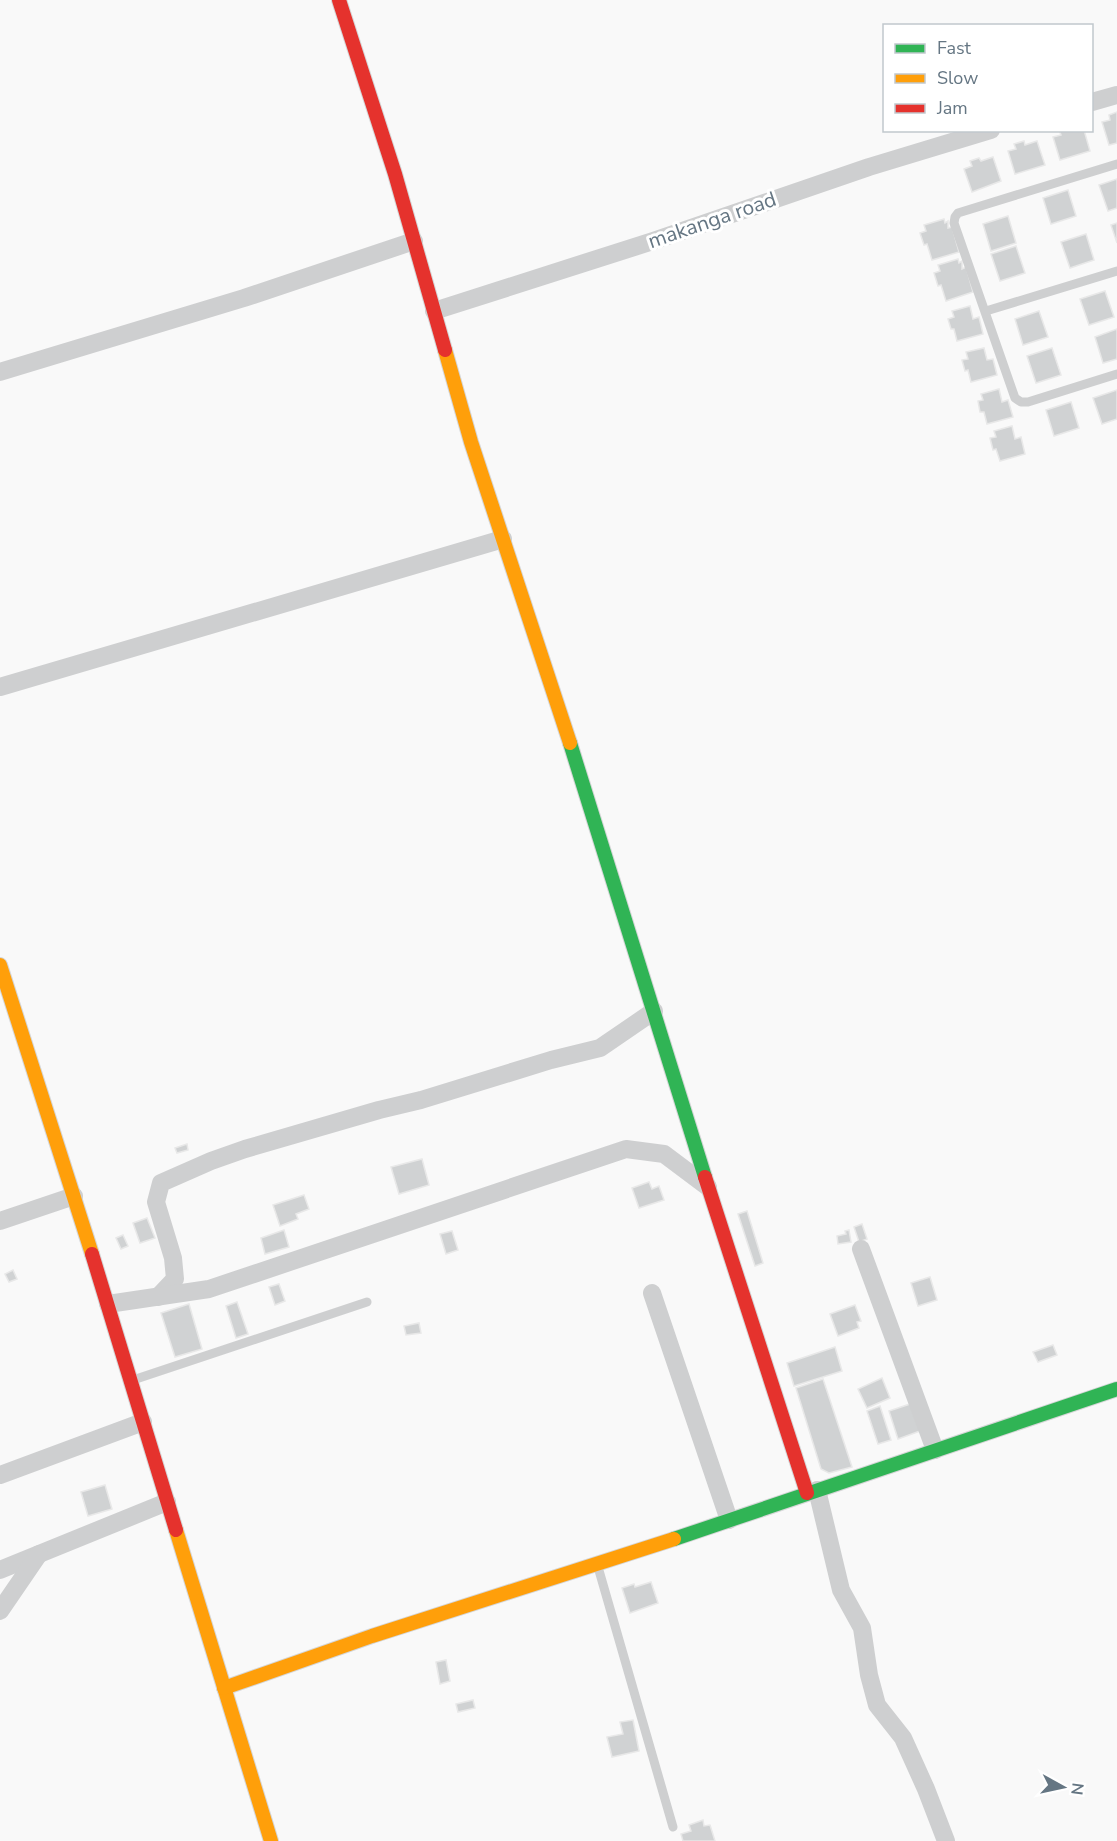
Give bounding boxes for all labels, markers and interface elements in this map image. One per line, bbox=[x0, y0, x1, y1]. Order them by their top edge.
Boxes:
legend bbox=[883, 24, 1093, 132]
text: Fast bbox=[937, 36, 972, 60]
text: Slow bbox=[937, 66, 978, 90]
text: Jam bbox=[936, 96, 968, 120]
street label: makanga road bbox=[644, 185, 780, 255]
north arrow bbox=[1033, 1757, 1093, 1817]
text: N bbox=[1065, 1781, 1089, 1796]

